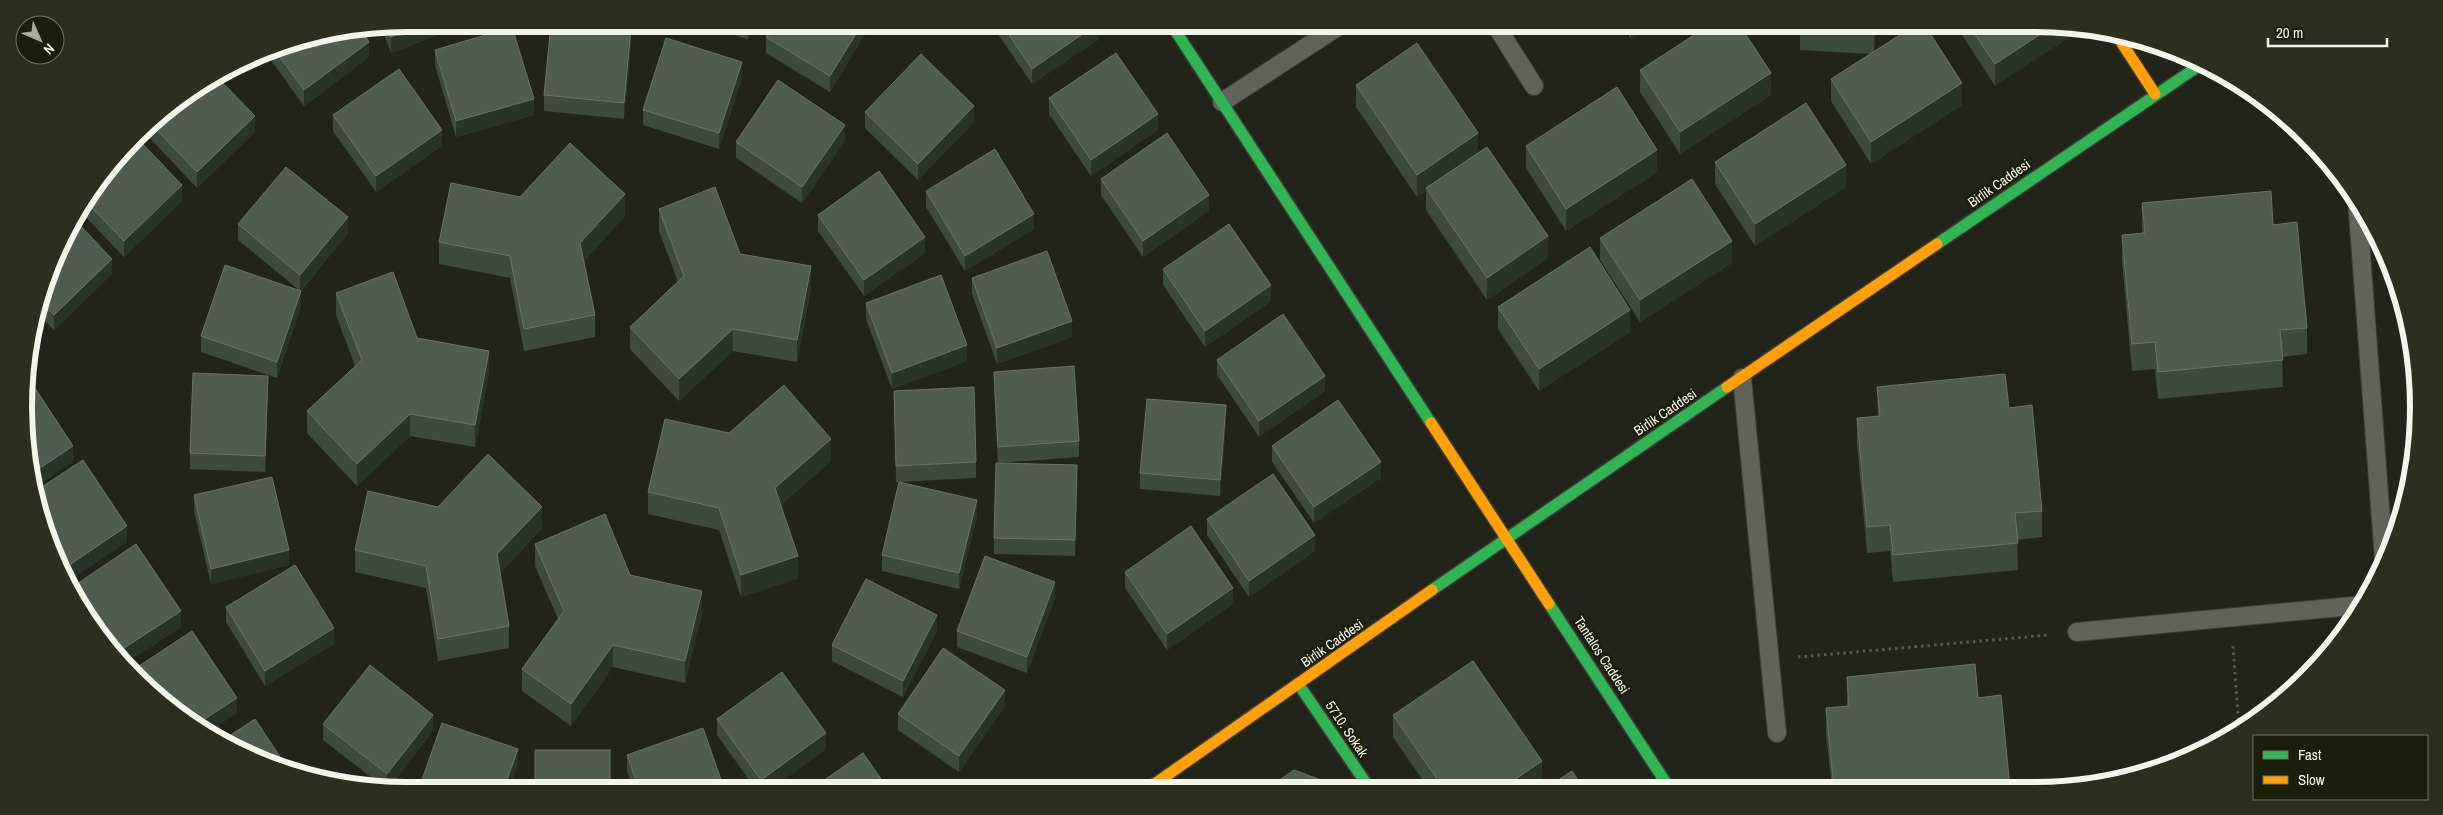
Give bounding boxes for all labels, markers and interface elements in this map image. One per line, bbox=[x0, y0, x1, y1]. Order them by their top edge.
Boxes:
north arrow bbox=[15, 15, 65, 65]
scale bar bbox=[2268, 15, 2387, 47]
text: 20 m bbox=[2276, 22, 2303, 43]
text: N bbox=[40, 40, 58, 58]
street label: Birlik Caddesi bbox=[1964, 155, 2034, 211]
street label: Birlik Caddesi bbox=[1630, 384, 1700, 440]
street label: Tantalos Caddesi bbox=[1570, 613, 1634, 697]
street label: Birlik Caddesi bbox=[1297, 615, 1367, 671]
street label: 5710. Sokak bbox=[1322, 698, 1372, 761]
legend bbox=[2253, 735, 2428, 800]
text: Fast bbox=[2298, 744, 2322, 765]
text: Slow bbox=[2298, 769, 2325, 790]

